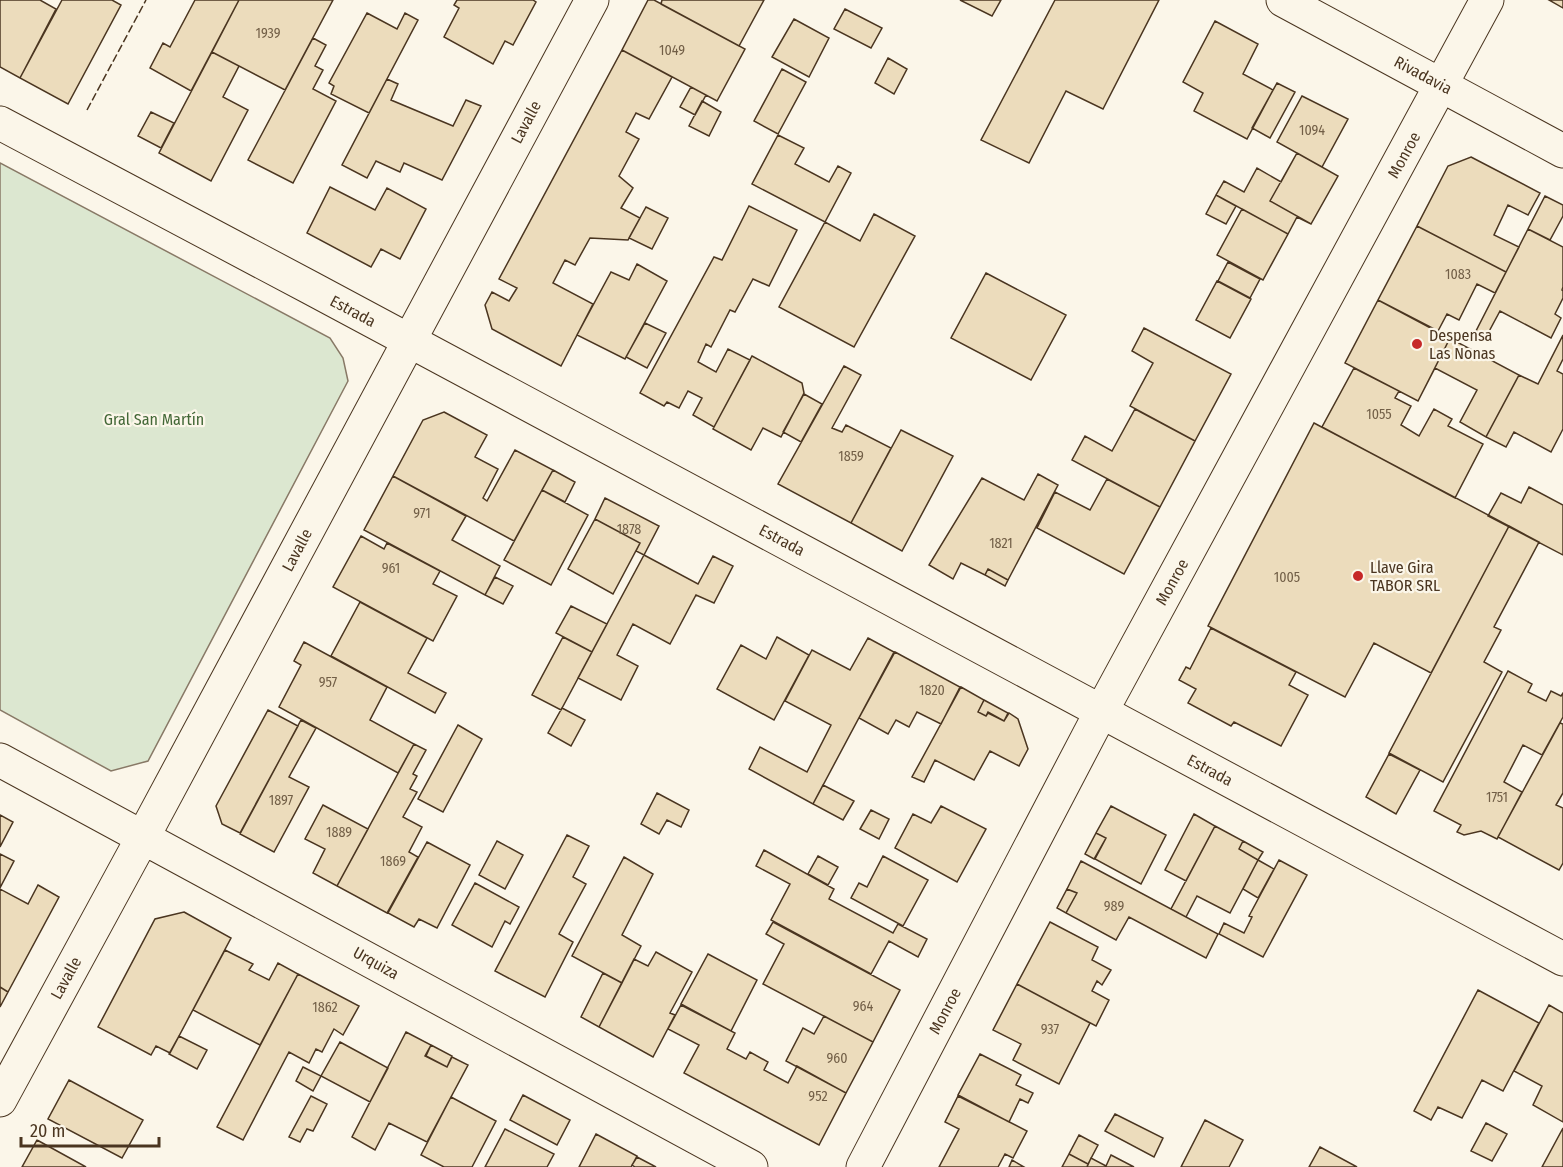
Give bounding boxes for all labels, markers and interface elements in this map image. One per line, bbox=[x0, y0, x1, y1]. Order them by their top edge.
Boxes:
house number: 1939 bbox=[256, 25, 281, 42]
house number: 1049 bbox=[659, 42, 685, 59]
street label: Rivadavia bbox=[1391, 52, 1455, 98]
street label: Lavalle bbox=[507, 97, 545, 147]
house number: 1094 bbox=[1299, 122, 1325, 139]
street label: Monroe bbox=[1384, 129, 1424, 181]
house number: 1083 bbox=[1445, 266, 1471, 283]
street label: Estrada bbox=[327, 291, 379, 331]
place label: Despensa Las Nonas bbox=[1429, 326, 1496, 363]
marker: Despensa Las Nonas bbox=[1410, 337, 1424, 351]
house number: 1055 bbox=[1366, 406, 1392, 423]
park label: Gral San Martín bbox=[104, 410, 204, 429]
house number: 1859 bbox=[838, 448, 864, 465]
house number: 971 bbox=[413, 505, 431, 522]
street label: Estrada bbox=[756, 520, 808, 560]
house number: 1878 bbox=[617, 521, 641, 538]
street label: Lavalle bbox=[278, 525, 316, 575]
house number: 1821 bbox=[989, 535, 1013, 552]
street label: Monroe bbox=[1152, 556, 1192, 608]
place label: Llave Gira TABOR SRL bbox=[1370, 558, 1440, 595]
house number: 961 bbox=[382, 560, 400, 577]
house number: 1005 bbox=[1274, 569, 1300, 586]
marker: Llave Gira TABOR SRL bbox=[1351, 569, 1365, 583]
house number: 957 bbox=[319, 674, 338, 691]
house number: 1820 bbox=[919, 682, 945, 699]
street label: Estrada bbox=[1184, 750, 1236, 790]
house number: 1751 bbox=[1486, 789, 1508, 806]
house number: 1897 bbox=[269, 792, 294, 809]
house number: 1889 bbox=[326, 824, 352, 841]
house number: 1869 bbox=[380, 853, 406, 870]
house number: 989 bbox=[1104, 898, 1124, 915]
street label: Urquiza bbox=[350, 943, 402, 983]
street label: Lavalle bbox=[47, 953, 85, 1002]
street label: Monroe bbox=[925, 985, 965, 1037]
house number: 964 bbox=[853, 998, 873, 1015]
house number: 1862 bbox=[312, 999, 338, 1016]
house number: 937 bbox=[1041, 1021, 1060, 1038]
house number: 960 bbox=[826, 1050, 848, 1067]
house number: 952 bbox=[808, 1088, 828, 1105]
scale bar bbox=[21, 1110, 159, 1148]
text: 20 m bbox=[30, 1120, 65, 1142]

